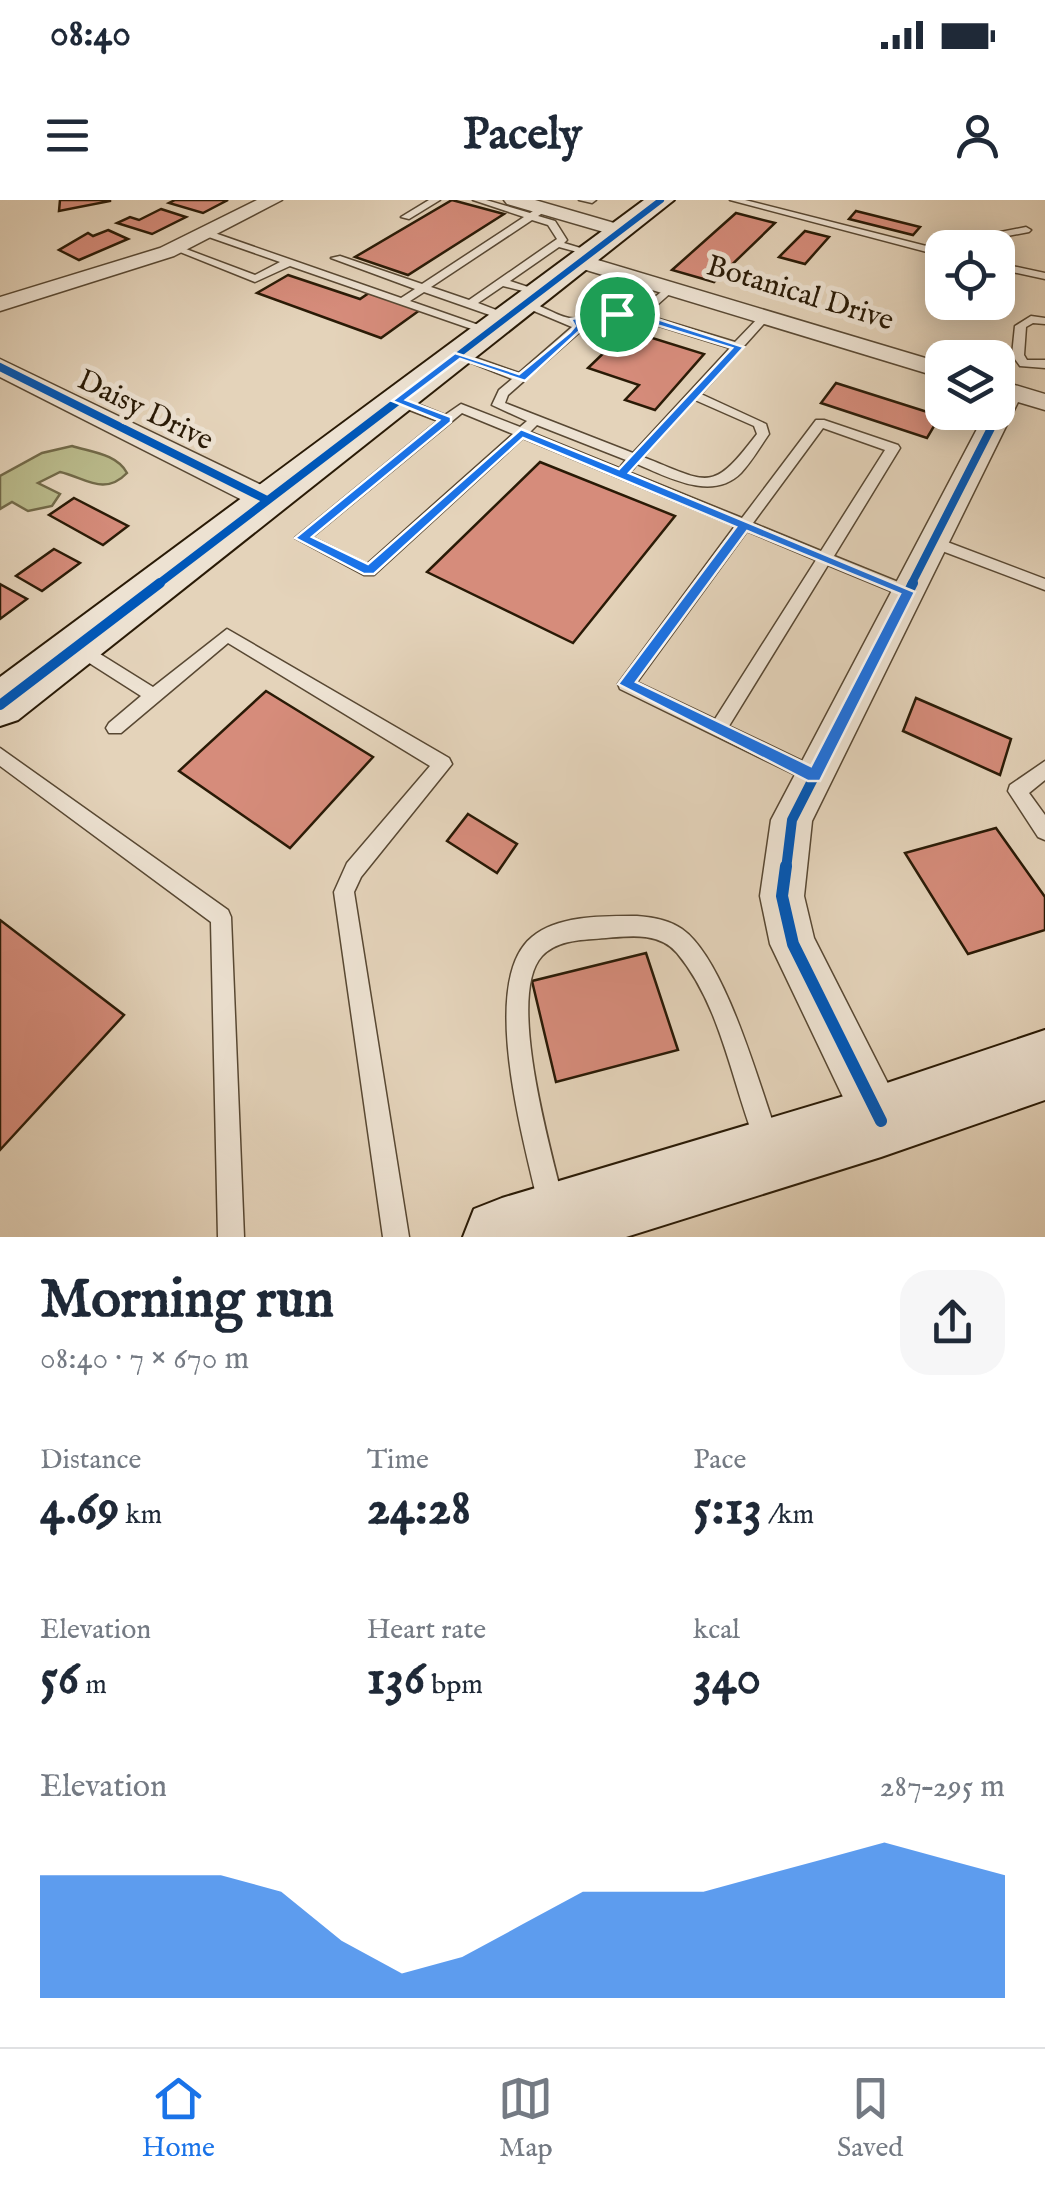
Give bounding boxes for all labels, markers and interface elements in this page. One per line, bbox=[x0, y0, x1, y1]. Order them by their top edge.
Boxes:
text: 08:40 bbox=[50, 11, 131, 59]
text: Pacely bbox=[463, 107, 582, 164]
icon: menu bbox=[40, 108, 95, 163]
icon: person bbox=[950, 108, 1005, 163]
map controls bbox=[925, 230, 1015, 430]
button: locate bbox=[925, 230, 1015, 320]
street label: Botanical Drive bbox=[702, 248, 898, 340]
pin bbox=[575, 272, 660, 357]
icon: arrive bbox=[590, 287, 645, 342]
button: layers bbox=[925, 340, 1015, 430]
street label: Daisy Drive bbox=[71, 362, 219, 460]
text: Morning run bbox=[40, 1266, 334, 1336]
button: share bbox=[900, 1270, 1005, 1375]
text: 08:40 · 7 × 670 m bbox=[40, 1339, 249, 1380]
text: Distance bbox=[40, 1443, 141, 1478]
text: Time bbox=[367, 1443, 429, 1478]
text: Pace bbox=[693, 1443, 746, 1478]
text: 4.69 bbox=[40, 1478, 119, 1541]
text: 24:28 bbox=[367, 1478, 471, 1541]
text: 5:13 bbox=[693, 1478, 762, 1541]
text: km bbox=[119, 1498, 162, 1533]
text: /km bbox=[762, 1498, 814, 1533]
text: Elevation bbox=[40, 1613, 151, 1648]
text: Heart rate bbox=[367, 1613, 486, 1648]
text: kcal bbox=[693, 1613, 740, 1648]
text: 56 bbox=[40, 1648, 79, 1711]
text: 136 bbox=[367, 1648, 425, 1711]
text: 340 bbox=[693, 1648, 761, 1711]
text: m bbox=[79, 1668, 107, 1703]
text: bpm bbox=[425, 1668, 483, 1703]
text: Elevation bbox=[40, 1767, 167, 1808]
text: 287–295 m bbox=[880, 1767, 1005, 1808]
tab: Home bbox=[142, 2071, 215, 2166]
tab: Map bbox=[498, 2071, 553, 2166]
tab: Saved bbox=[837, 2071, 903, 2166]

